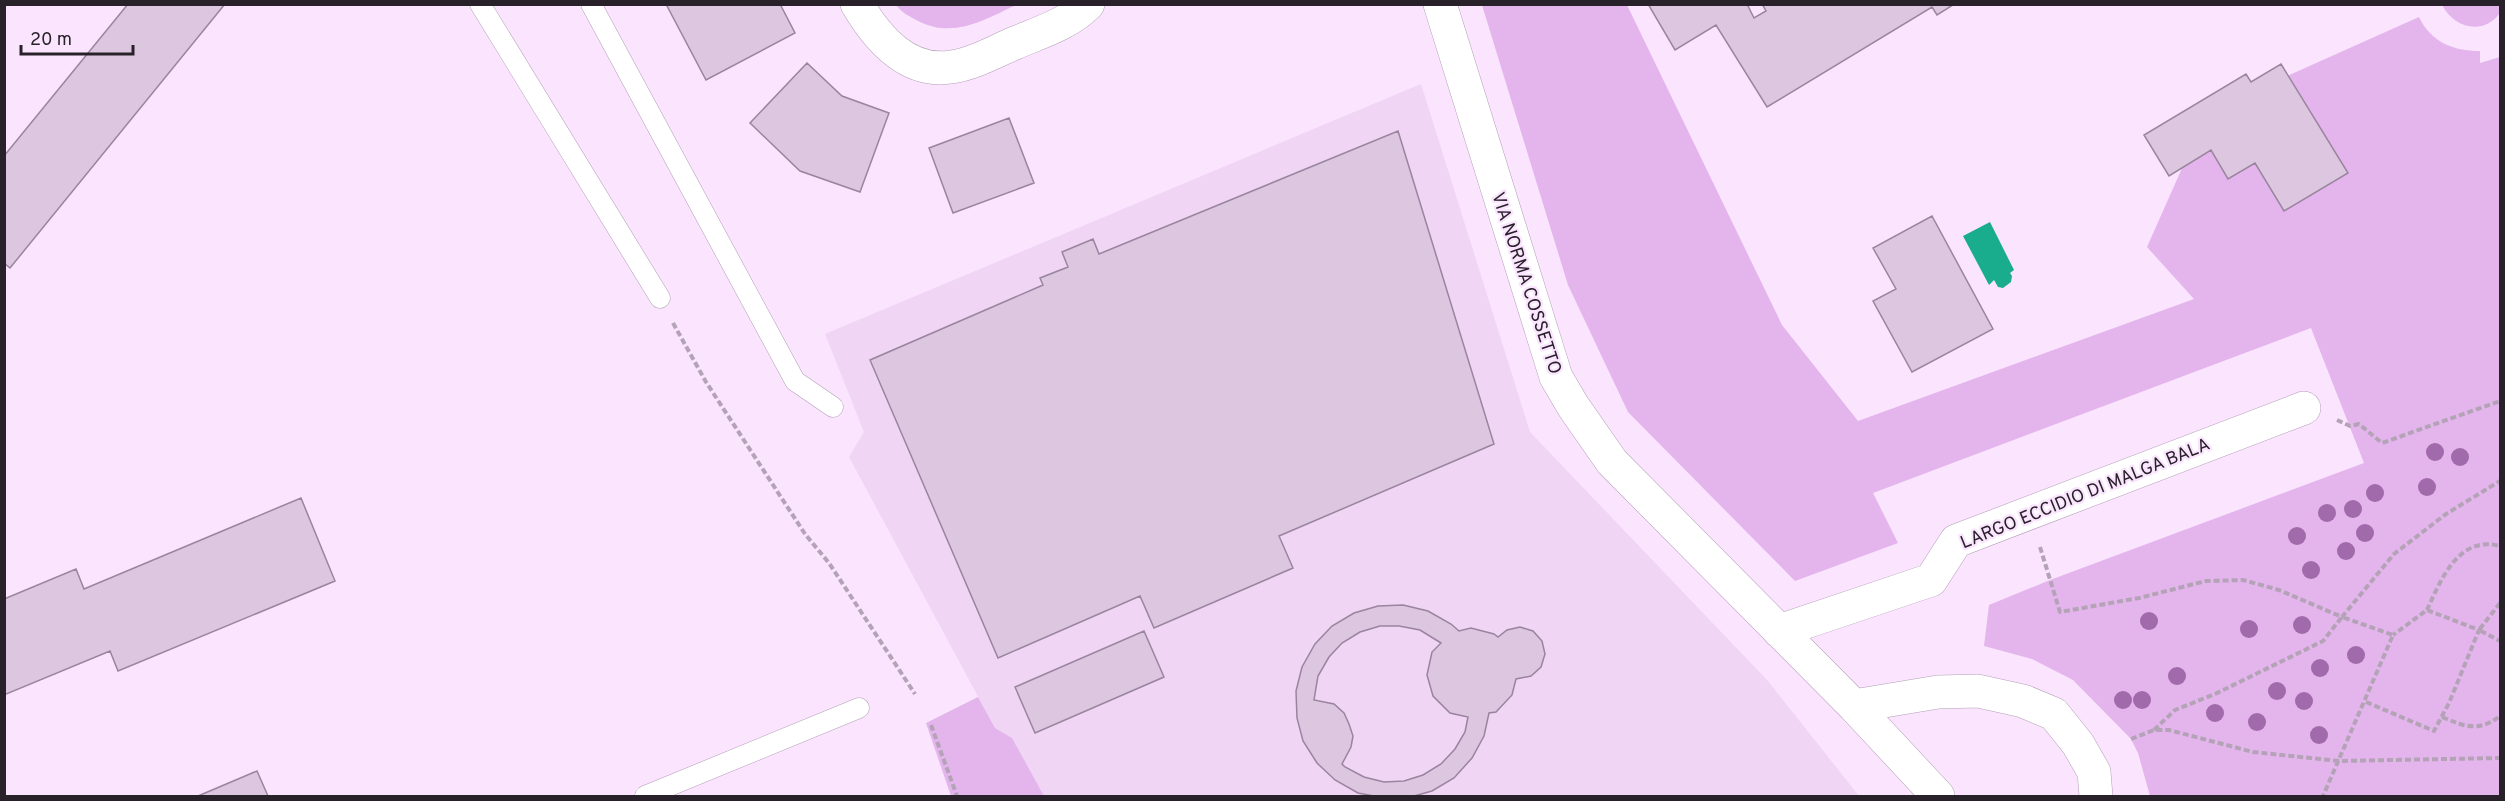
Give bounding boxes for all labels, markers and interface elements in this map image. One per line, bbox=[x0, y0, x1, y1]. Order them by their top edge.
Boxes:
scale bar bbox=[21, 18, 134, 56]
text: 20 m bbox=[30, 29, 72, 52]
street label: VIA NORMA COSSETTO bbox=[1485, 190, 1566, 377]
street label: LARGO ECCIDIO DI MALGA BALA bbox=[1957, 434, 2214, 555]

